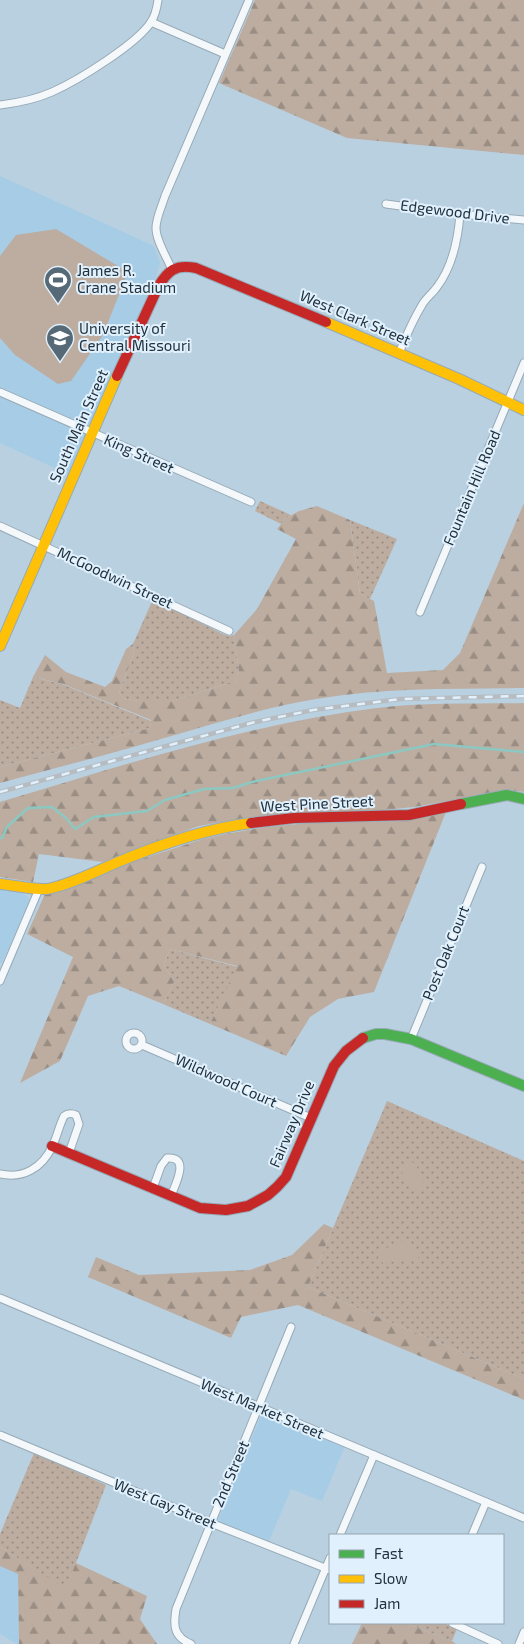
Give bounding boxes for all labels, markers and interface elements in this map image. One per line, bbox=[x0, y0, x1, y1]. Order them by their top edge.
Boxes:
street label: Edgewood Drive bbox=[399, 195, 511, 227]
place label: James R. Crane Stadium bbox=[77, 261, 176, 296]
sports icon: James R. Crane Stadium bbox=[43, 265, 73, 304]
street label: West Clark Street bbox=[297, 286, 414, 349]
place label: University of Central Missouri bbox=[79, 319, 191, 354]
school or university icon: University of Central Missouri bbox=[45, 323, 75, 362]
street label: South Main Street bbox=[45, 366, 111, 485]
street label: Fountain Hill Road bbox=[439, 427, 503, 548]
street label: King Street bbox=[102, 430, 177, 477]
street label: McGoodwin Street bbox=[55, 542, 176, 612]
street label: West Pine Street bbox=[260, 791, 374, 815]
street label: Post Oak Court bbox=[418, 902, 472, 1003]
street label: Wildwood Court bbox=[173, 1050, 280, 1111]
street label: Fairway Drive bbox=[265, 1077, 317, 1170]
street label: West Market Street bbox=[198, 1374, 327, 1442]
street label: 2nd Street bbox=[208, 1437, 252, 1510]
street label: West Gay Street bbox=[111, 1474, 220, 1532]
legend bbox=[329, 1534, 504, 1624]
text: Fast bbox=[374, 1544, 404, 1562]
text: Slow bbox=[374, 1569, 408, 1587]
text: Jam bbox=[374, 1594, 400, 1612]

